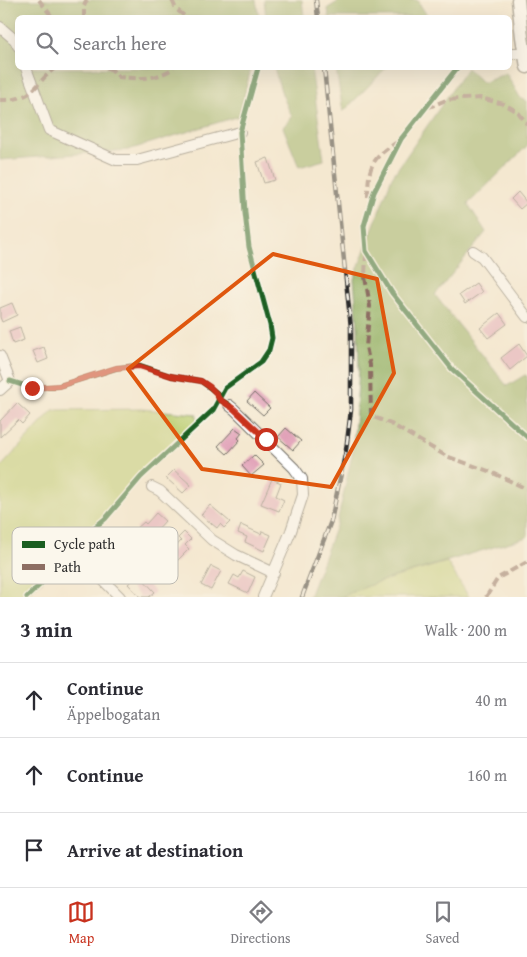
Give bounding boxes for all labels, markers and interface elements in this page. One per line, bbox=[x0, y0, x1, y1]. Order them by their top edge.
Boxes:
search box bbox=[15, 15, 512, 70]
icon: search bbox=[33, 29, 61, 57]
text: Search here bbox=[73, 29, 167, 57]
route end bbox=[21, 377, 44, 400]
route start bbox=[255, 428, 278, 451]
legend bbox=[12, 527, 178, 584]
text: Cycle path bbox=[54, 534, 115, 554]
text: Path bbox=[54, 557, 81, 577]
text: 3 min bbox=[20, 614, 72, 645]
text: Walk · 200 m bbox=[424, 618, 507, 642]
text: Continue bbox=[67, 674, 144, 702]
icon: ahead bbox=[20, 686, 48, 714]
text: 40 m bbox=[475, 688, 507, 712]
text: Äppelbogatan bbox=[67, 702, 160, 726]
icon: ahead bbox=[20, 761, 48, 789]
text: Continue bbox=[67, 761, 144, 789]
text: 160 m bbox=[467, 763, 507, 787]
icon: arrive bbox=[20, 836, 48, 864]
text: Arrive at destination bbox=[67, 836, 243, 864]
tab: Map bbox=[67, 898, 95, 948]
tab: Directions bbox=[230, 898, 291, 948]
tab: Saved bbox=[426, 898, 460, 948]

